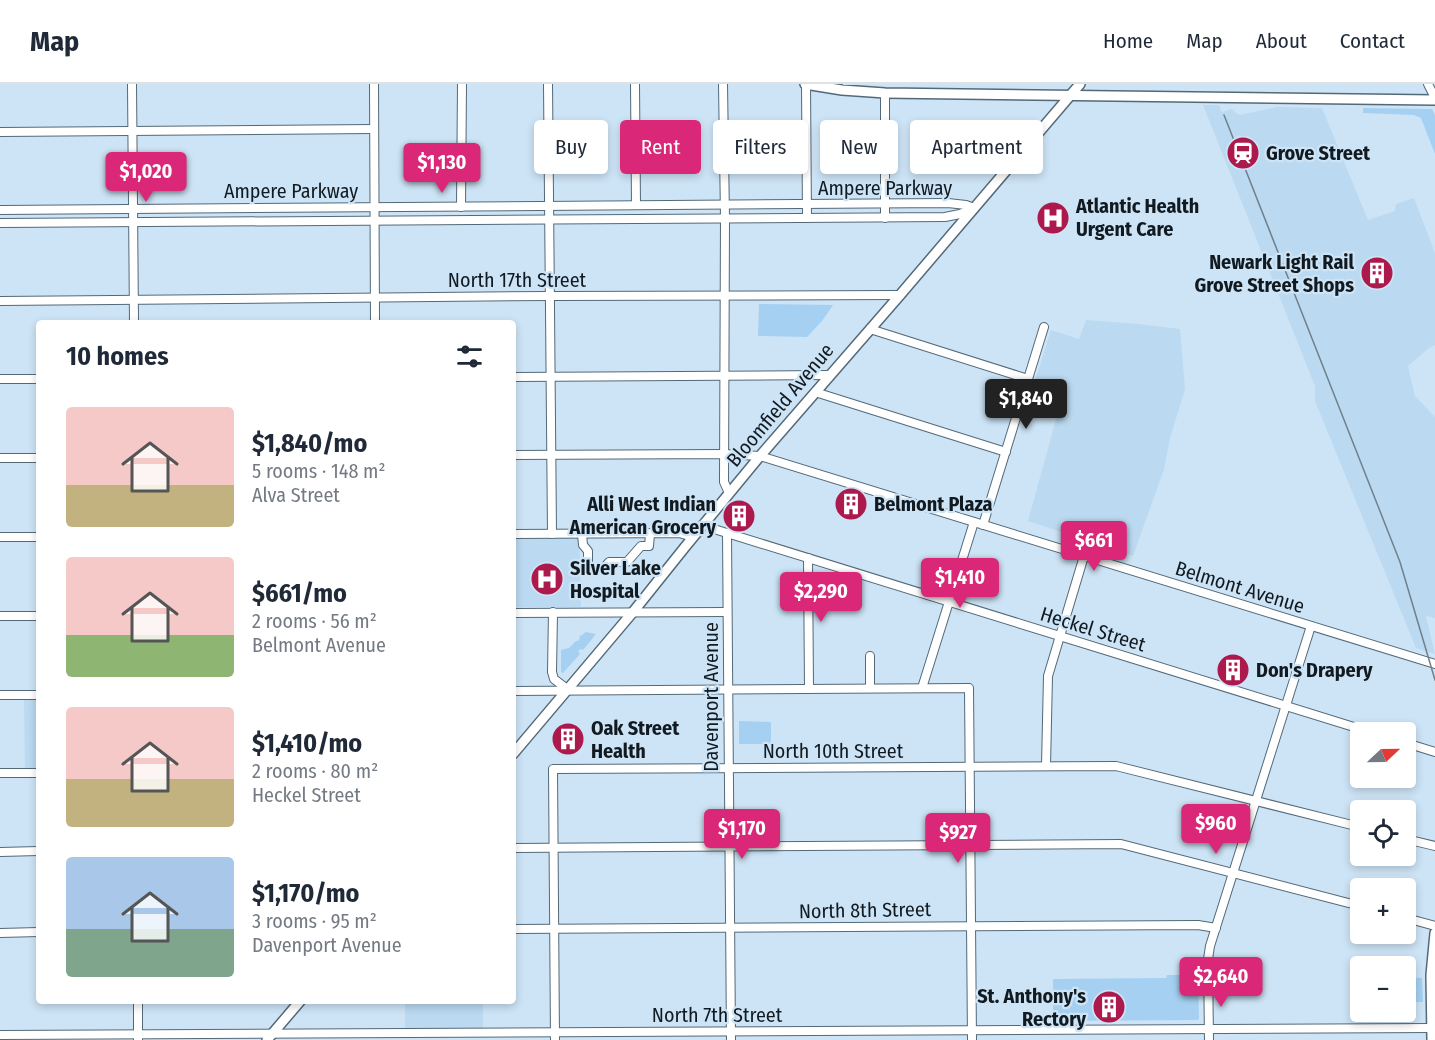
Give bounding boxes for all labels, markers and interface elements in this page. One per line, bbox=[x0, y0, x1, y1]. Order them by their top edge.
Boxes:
text: Map bbox=[30, 25, 79, 58]
text: Home bbox=[1103, 28, 1153, 54]
text: Map bbox=[1186, 28, 1223, 54]
text: About bbox=[1256, 28, 1307, 54]
text: Contact bbox=[1340, 28, 1405, 54]
chip: Buy bbox=[534, 120, 608, 174]
chip: Rent bbox=[620, 120, 701, 174]
chip: Filters bbox=[713, 120, 808, 174]
chip: New bbox=[820, 120, 898, 174]
chip: Apartment bbox=[910, 120, 1043, 174]
station icon: Grove Street bbox=[1225, 135, 1261, 171]
place label: Grove Street bbox=[1266, 141, 1371, 165]
pin: $1,130 bbox=[393, 143, 491, 194]
text: $1,130 bbox=[417, 150, 467, 174]
pin: $1,020 bbox=[97, 152, 195, 203]
text: $1,020 bbox=[120, 159, 172, 183]
street label: Ampere Parkway bbox=[818, 176, 952, 200]
street label: Ampere Parkway bbox=[224, 179, 358, 203]
place label: Atlantic Health Urgent Care bbox=[1075, 194, 1199, 241]
hospital icon: Atlantic Health Urgent Care bbox=[1035, 200, 1071, 236]
place label: Newark Light Rail Grove Street Shops bbox=[1195, 250, 1355, 297]
building icon: Newark Light Rail Grove Street Shops bbox=[1359, 255, 1395, 291]
street label: North 17th Street bbox=[448, 268, 587, 292]
street label: Bloomfield Avenue bbox=[721, 338, 839, 472]
icon: filters bbox=[453, 340, 486, 373]
text: 10 homes bbox=[66, 341, 169, 372]
pin: $1,840 bbox=[977, 379, 1075, 430]
text: $1,840 bbox=[999, 386, 1053, 410]
text: $1,840/mo bbox=[252, 428, 367, 459]
icon: home bbox=[114, 431, 186, 503]
text: 5 rooms · 148 m² bbox=[252, 459, 386, 483]
text: Alva Street bbox=[252, 483, 340, 507]
building icon: Belmont Plaza bbox=[833, 486, 869, 522]
place label: Alli West Indian American Grocery bbox=[569, 492, 716, 539]
place label: Belmont Plaza bbox=[874, 492, 993, 516]
building icon: Alli West Indian American Grocery bbox=[721, 498, 757, 534]
pin: $661 bbox=[1058, 521, 1130, 572]
text: $661 bbox=[1075, 528, 1113, 552]
place label: Silver Lake Hospital bbox=[570, 556, 661, 603]
street label: Belmont Avenue bbox=[1172, 556, 1308, 618]
pin: $1,410 bbox=[911, 558, 1009, 609]
hospital icon: Silver Lake Hospital bbox=[529, 561, 565, 597]
text: $1,410 bbox=[935, 565, 985, 589]
pin: $2,290 bbox=[772, 572, 870, 623]
text: $661/mo bbox=[252, 578, 347, 609]
text: $2,290 bbox=[794, 579, 848, 603]
icon: home bbox=[114, 581, 186, 653]
street label: Heckel Street bbox=[1037, 602, 1149, 657]
text: 2 rooms · 56 m² bbox=[252, 609, 377, 633]
street label: Davenport Avenue bbox=[699, 622, 723, 772]
text: Belmont Avenue bbox=[252, 633, 386, 657]
building icon: Don's Drapery bbox=[1215, 652, 1251, 688]
place label: Don's Drapery bbox=[1256, 658, 1373, 682]
place label: Oak Street Health bbox=[591, 716, 680, 763]
building icon: Oak Street Health bbox=[550, 721, 586, 757]
north arrow bbox=[1350, 722, 1416, 788]
map controls bbox=[1350, 722, 1416, 1022]
text: $1,410/mo bbox=[252, 728, 362, 759]
icon: home bbox=[114, 731, 186, 803]
street label: North 10th Street bbox=[763, 739, 904, 763]
text: 2 rooms · 80 m² bbox=[252, 759, 378, 783]
text: Heckel Street bbox=[252, 783, 361, 807]
button: locate bbox=[1350, 800, 1416, 866]
pin: $960 bbox=[1180, 804, 1252, 855]
pin: $1,170 bbox=[693, 809, 791, 860]
text: $960 bbox=[1195, 811, 1237, 835]
pin: $927 bbox=[922, 813, 994, 864]
text: $1,170 bbox=[718, 816, 766, 840]
text: $927 bbox=[939, 820, 977, 844]
text: $1,170/mo bbox=[252, 878, 359, 909]
button: + bbox=[1350, 878, 1416, 944]
icon: home bbox=[114, 881, 186, 953]
street label: North 8th Street bbox=[799, 897, 932, 923]
text: 3 rooms · 95 m² bbox=[252, 909, 377, 933]
text: Davenport Avenue bbox=[252, 933, 402, 957]
button: − bbox=[1350, 956, 1416, 1022]
pin: $2,640 bbox=[1172, 957, 1270, 1008]
text: $2,640 bbox=[1194, 964, 1249, 988]
place label: St. Anthony's Rectory bbox=[977, 984, 1086, 1031]
building icon: St. Anthony's Rectory bbox=[1091, 989, 1127, 1025]
street label: North 7th Street bbox=[652, 1003, 783, 1027]

